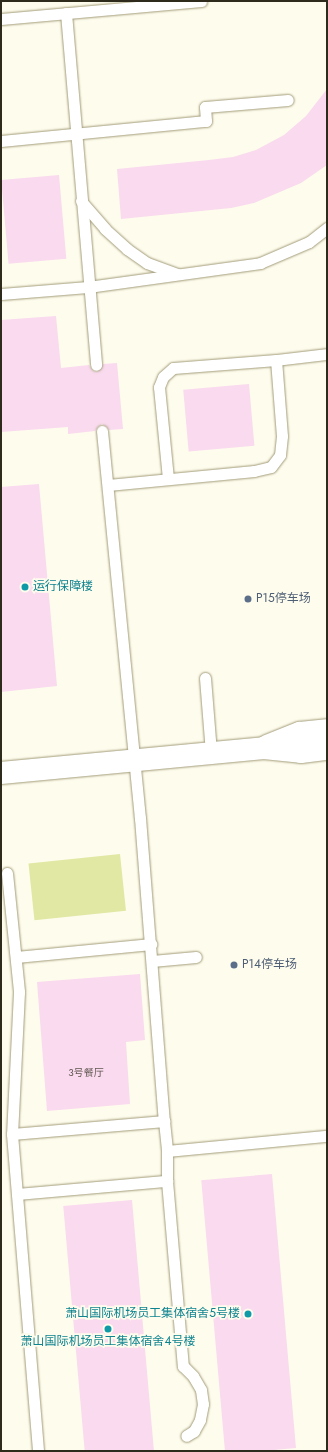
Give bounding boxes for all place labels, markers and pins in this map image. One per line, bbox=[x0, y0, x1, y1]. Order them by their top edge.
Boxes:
place label: 运行保障楼 bbox=[33, 580, 93, 594]
marker: 运行保障楼 bbox=[20, 582, 30, 592]
place label: P15停车场 bbox=[256, 592, 311, 606]
marker: P15停车场 bbox=[243, 594, 253, 604]
place label: P14停车场 bbox=[242, 958, 297, 972]
marker: P14停车场 bbox=[229, 960, 239, 970]
place label: 萧山国际机场员工集体宿舍5号楼 bbox=[65, 1307, 240, 1321]
marker: 萧山国际机场员工集体宿舍5号楼 bbox=[243, 1309, 253, 1319]
marker: 萧山国际机场员工集体宿舍4号楼 bbox=[103, 1324, 113, 1334]
place label: 萧山国际机场员工集体宿舍4号楼 bbox=[21, 1335, 195, 1349]

